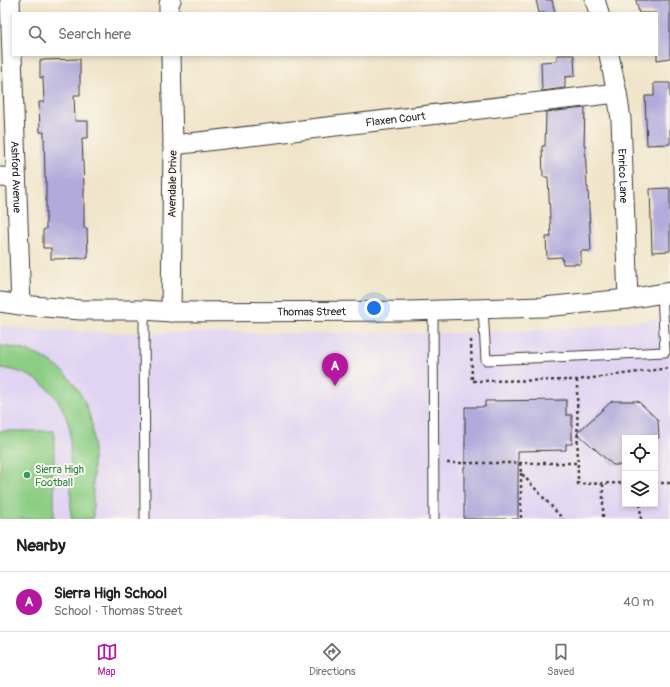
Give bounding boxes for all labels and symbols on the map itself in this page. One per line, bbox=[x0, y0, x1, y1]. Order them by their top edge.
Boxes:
street label: Flaxen Court bbox=[365, 109, 427, 129]
street label: Ashford Avenue bbox=[8, 141, 24, 214]
street label: Enrico Lane bbox=[615, 148, 630, 204]
street label: Avendale Drive bbox=[165, 150, 180, 218]
your location bbox=[364, 298, 384, 318]
street label: Thomas Street bbox=[277, 305, 347, 319]
pin: A bbox=[322, 353, 348, 386]
place label: Sierra High Football bbox=[35, 463, 84, 489]
marker: Sierra High Football bbox=[22, 470, 32, 480]

